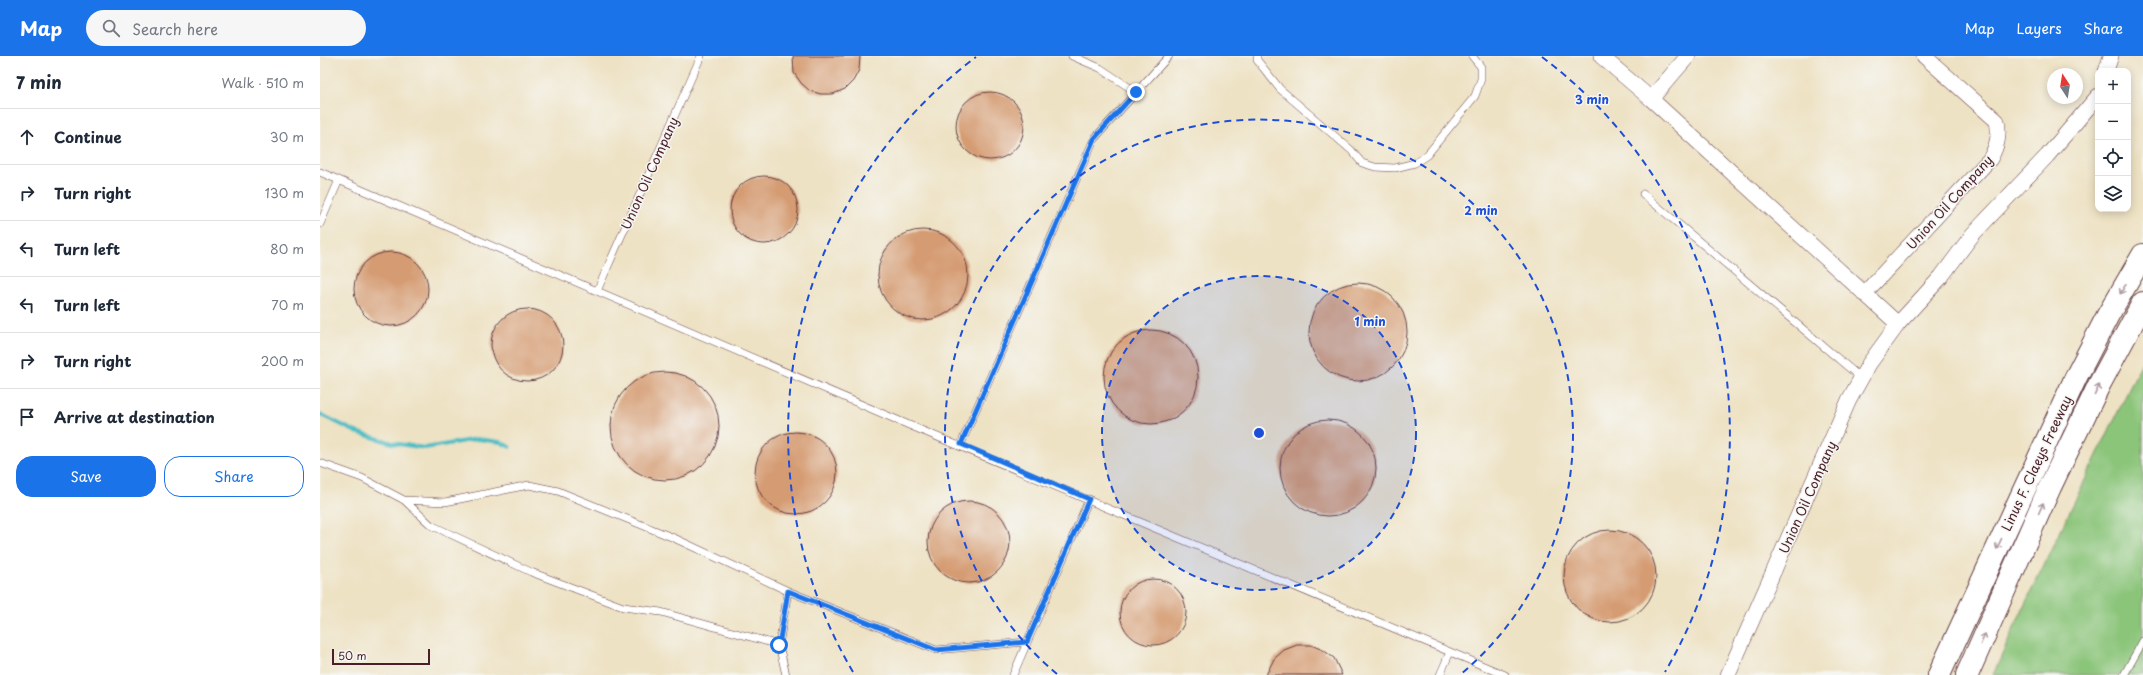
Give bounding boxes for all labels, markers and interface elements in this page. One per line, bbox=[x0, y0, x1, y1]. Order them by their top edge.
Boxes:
search box bbox=[86, 10, 366, 46]
text: Map bbox=[20, 14, 62, 42]
icon: search bbox=[100, 17, 122, 39]
text: Search here bbox=[132, 17, 218, 40]
text: Map bbox=[1965, 18, 1995, 39]
text: Layers bbox=[2017, 18, 2062, 39]
text: Share bbox=[2084, 18, 2123, 39]
north arrow bbox=[2047, 68, 2083, 104]
map controls bbox=[2095, 68, 2131, 212]
button: + bbox=[2095, 68, 2131, 104]
text: 7 min bbox=[16, 69, 62, 95]
text: Walk · 510 m bbox=[221, 73, 304, 92]
route end bbox=[1127, 83, 1145, 101]
text: 3 min bbox=[1575, 90, 1609, 108]
button: − bbox=[2095, 104, 2131, 140]
street label: Union Oil Company bbox=[616, 114, 682, 232]
text: Continue bbox=[54, 125, 122, 148]
icon: ahead bbox=[16, 126, 38, 148]
text: 30 m bbox=[270, 127, 304, 146]
button: locate bbox=[2095, 140, 2131, 176]
street label: Union Oil Company bbox=[1901, 150, 1997, 254]
button: layers bbox=[2095, 176, 2131, 212]
text: Turn right bbox=[54, 181, 131, 204]
icon: right bbox=[16, 182, 38, 204]
text: 130 m bbox=[265, 183, 304, 202]
text: 2 min bbox=[1464, 201, 1498, 219]
text: Turn left bbox=[54, 237, 120, 260]
icon: left bbox=[16, 238, 38, 260]
text: 80 m bbox=[270, 239, 304, 258]
one-way arrow bbox=[2119, 283, 2127, 295]
text: Turn left bbox=[54, 293, 120, 316]
icon: left bbox=[16, 294, 38, 316]
text: 70 m bbox=[271, 295, 304, 314]
text: 1 min bbox=[1354, 312, 1386, 330]
text: Turn right bbox=[54, 349, 131, 372]
icon: right bbox=[16, 350, 38, 372]
text: 200 m bbox=[261, 351, 304, 370]
one-way arrow bbox=[2094, 384, 2101, 396]
street label: Linus F. Claeys Freeway bbox=[1996, 392, 2076, 534]
text: Arrive at destination bbox=[54, 405, 215, 428]
icon: arrive bbox=[16, 406, 38, 428]
centre of rings bbox=[1252, 426, 1266, 440]
street label: Union Oil Company bbox=[1774, 438, 1840, 556]
button: Save bbox=[16, 456, 156, 497]
button: Share bbox=[164, 456, 304, 497]
one-way arrow bbox=[2038, 502, 2046, 514]
one-way arrow bbox=[1995, 538, 2002, 550]
one-way arrow bbox=[1980, 634, 1987, 646]
route start bbox=[770, 636, 788, 654]
scale bar bbox=[332, 647, 430, 666]
text: 50 m bbox=[338, 647, 367, 664]

